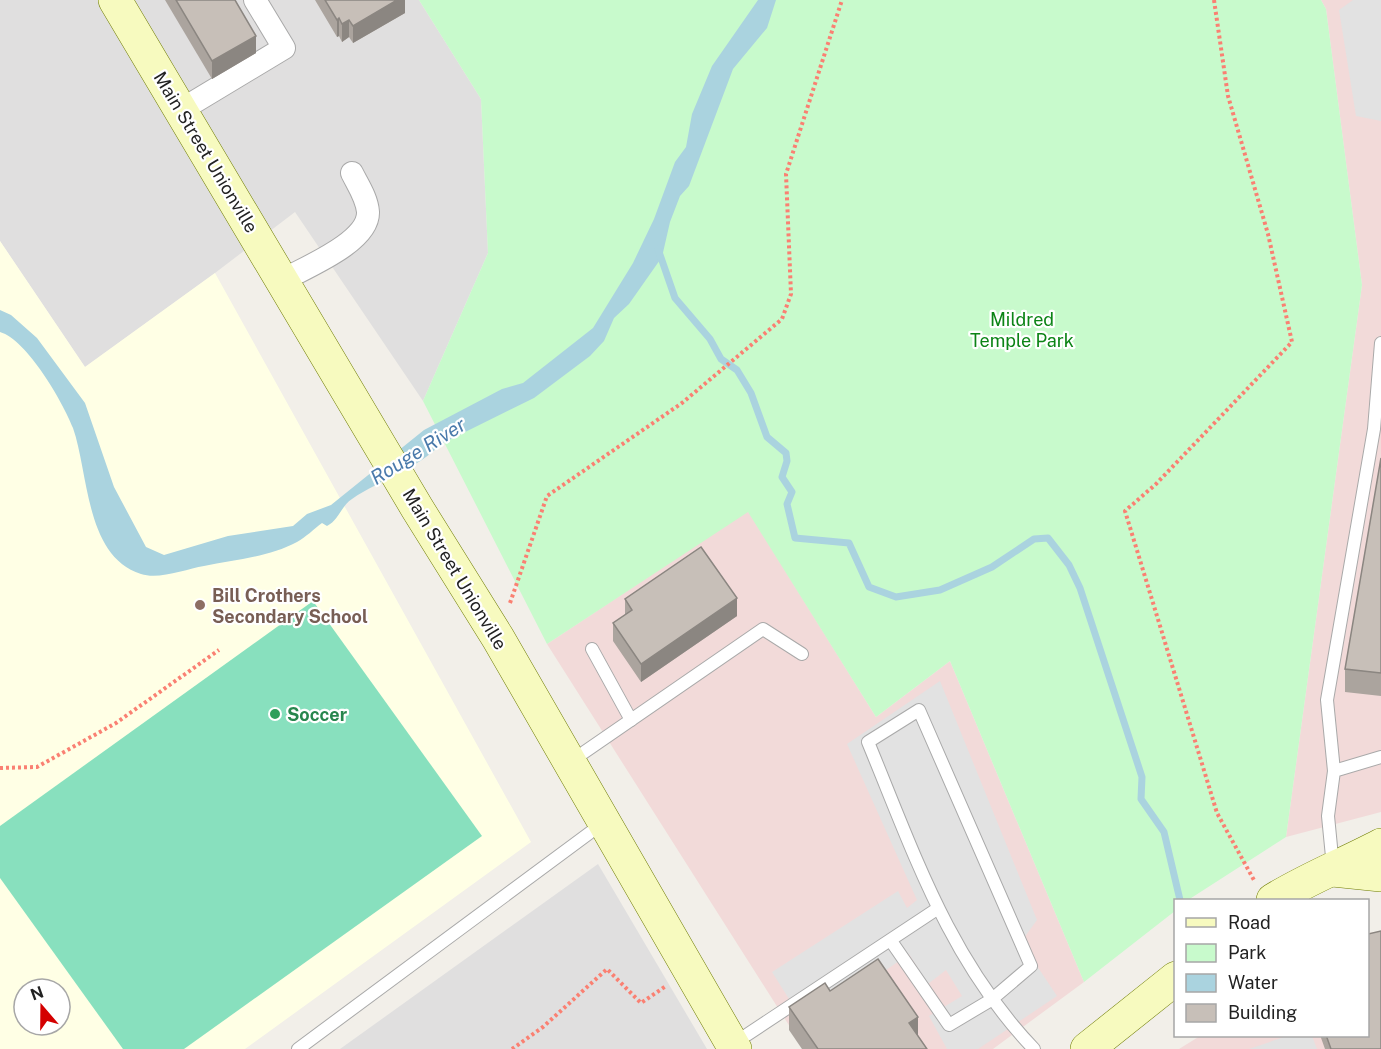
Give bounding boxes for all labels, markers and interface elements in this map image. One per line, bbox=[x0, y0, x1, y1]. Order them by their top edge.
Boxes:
street label: Main Street Unionville bbox=[150, 68, 262, 236]
park label: Mildred Temple Park bbox=[970, 309, 1074, 351]
water label: Rouge River bbox=[366, 412, 470, 490]
street label: Main Street Unionville bbox=[399, 485, 511, 653]
place label: Bill Crothers Secondary School bbox=[212, 585, 368, 627]
marker: Bill Crothers Secondary School bbox=[193, 598, 207, 612]
place label: Soccer bbox=[287, 704, 348, 725]
marker: Soccer bbox=[268, 707, 282, 721]
legend bbox=[1174, 899, 1369, 1037]
text: Road bbox=[1228, 912, 1271, 933]
text: Park bbox=[1228, 942, 1266, 963]
text: Water bbox=[1228, 972, 1278, 993]
north arrow bbox=[12, 977, 72, 1037]
text: N bbox=[28, 982, 46, 1004]
text: Building bbox=[1228, 1002, 1297, 1023]

